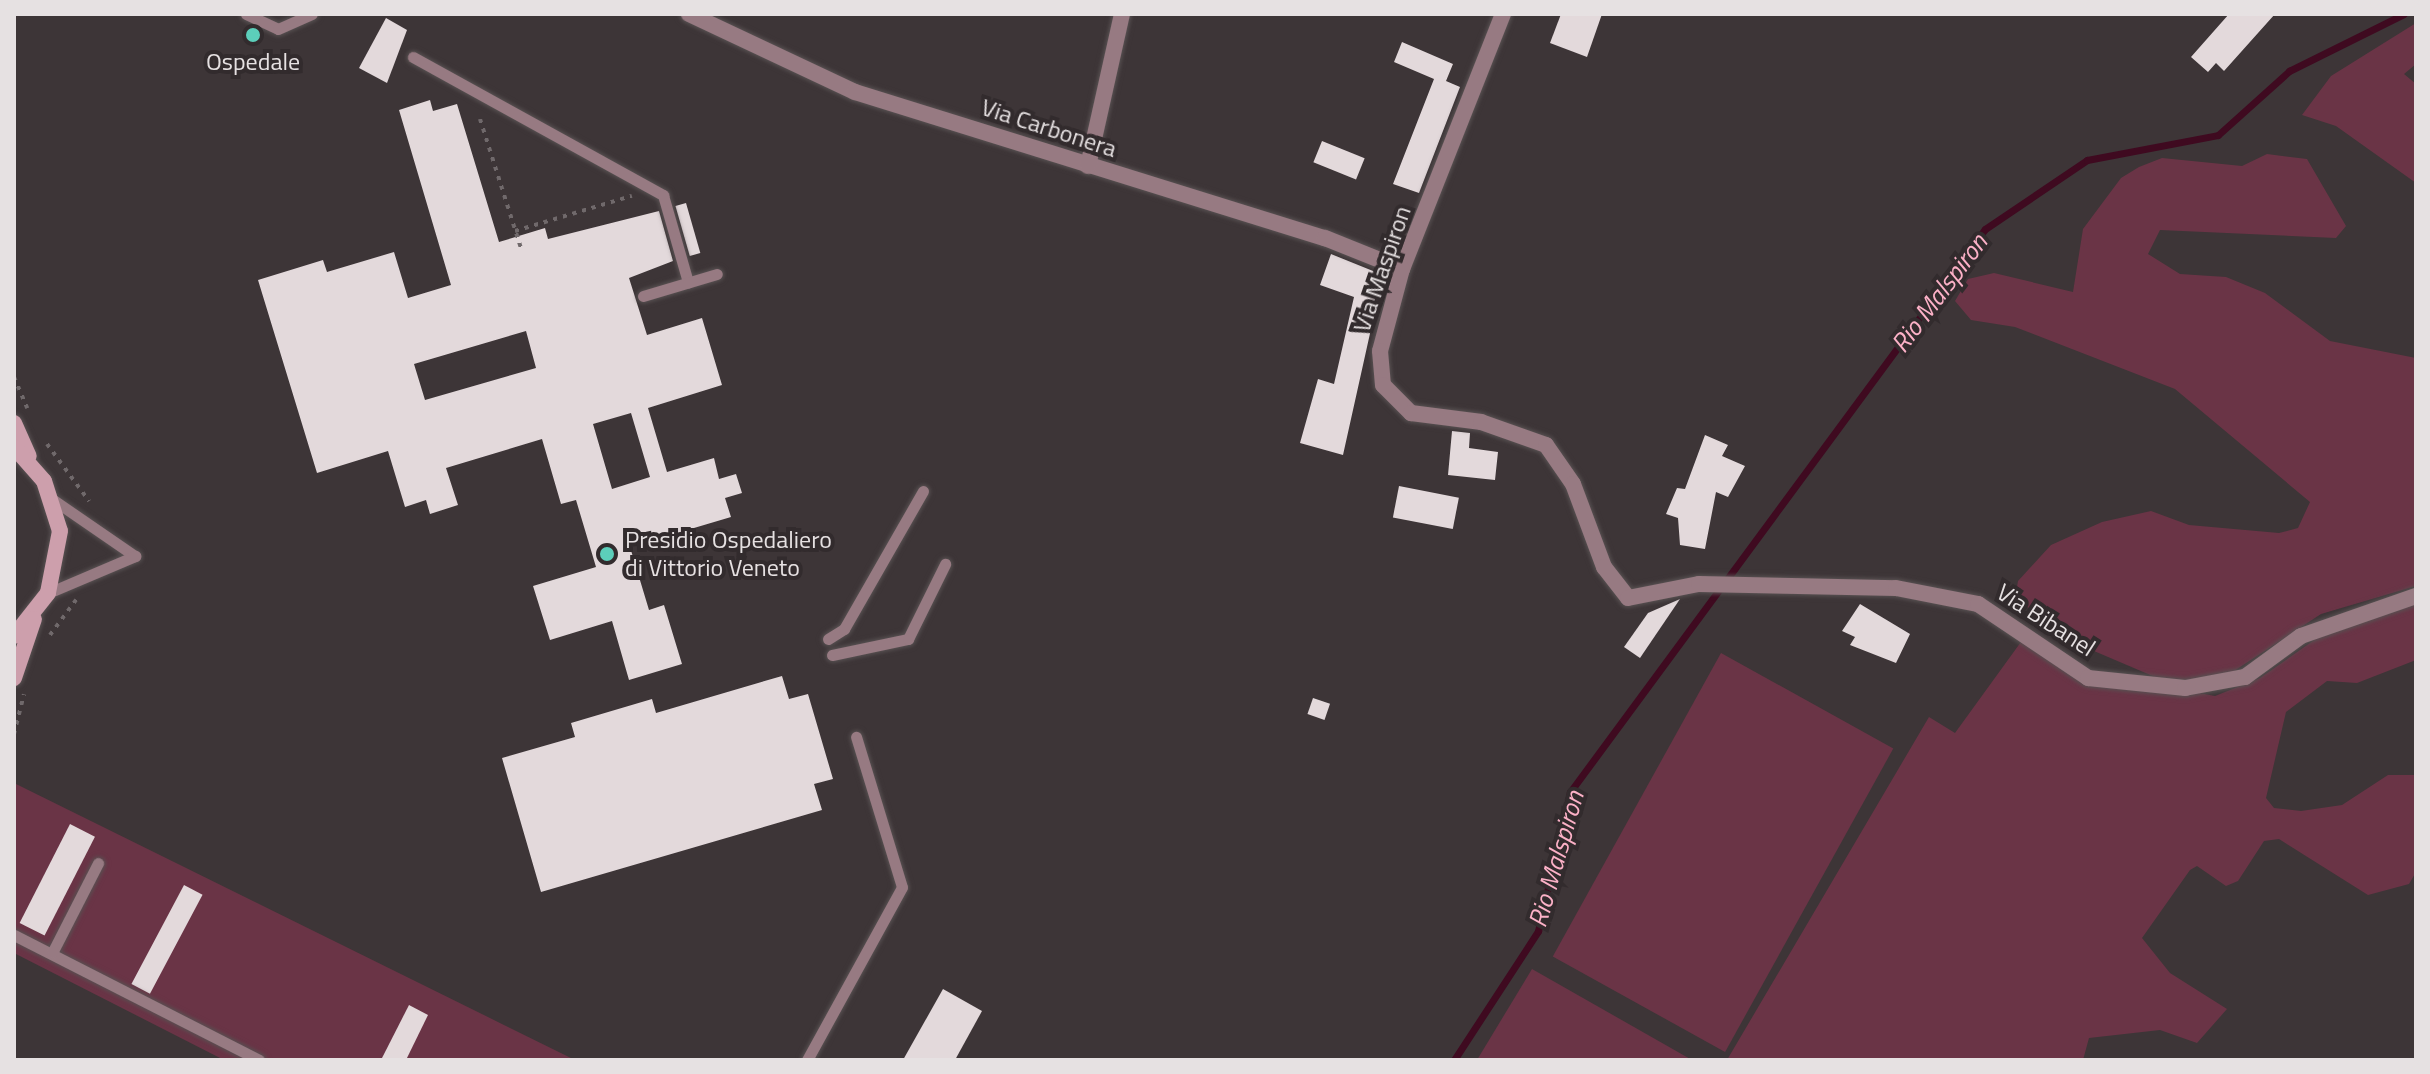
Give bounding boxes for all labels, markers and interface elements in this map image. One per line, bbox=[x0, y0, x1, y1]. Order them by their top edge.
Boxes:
marker: Ospedale bbox=[244, 26, 262, 44]
place label: Ospedale bbox=[206, 48, 300, 76]
street label: Via Carbonera bbox=[978, 93, 1120, 163]
street label: Via Maspiron bbox=[1347, 202, 1417, 336]
water label: Rio Malspiron bbox=[1884, 228, 1994, 358]
place label: Presidio Ospedaliero di Vittorio Veneto bbox=[625, 526, 832, 582]
marker: Presidio Ospedaliero di Vittorio Veneto bbox=[596, 543, 618, 565]
street label: Via Bibanel bbox=[1991, 577, 2101, 663]
water label: Rio Malspiron bbox=[1522, 787, 1590, 931]

